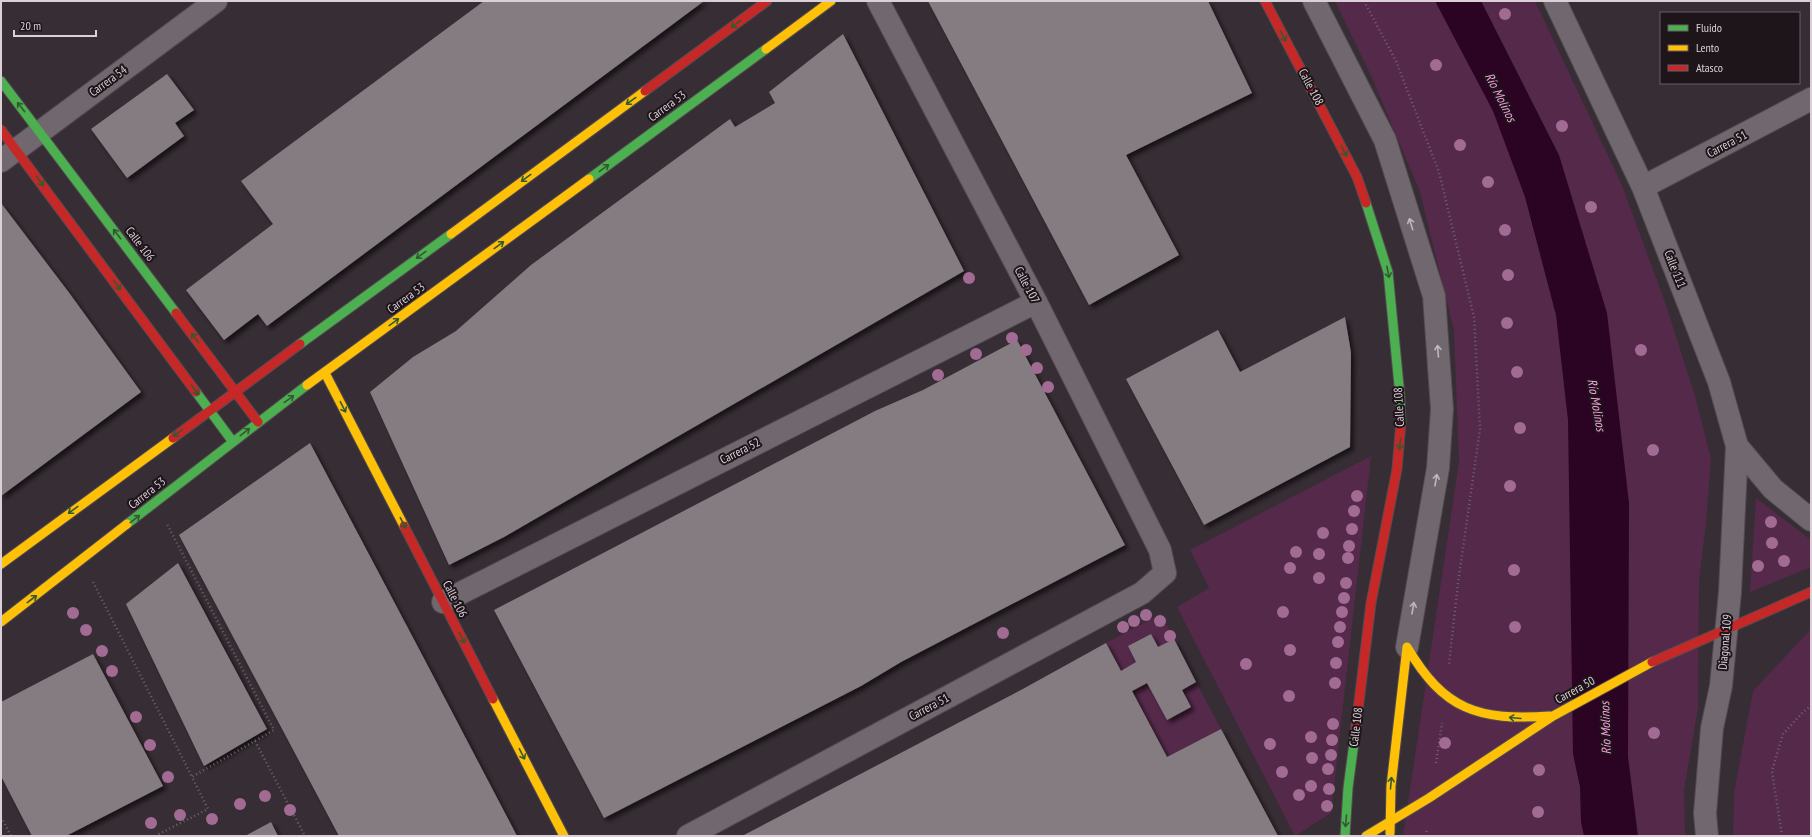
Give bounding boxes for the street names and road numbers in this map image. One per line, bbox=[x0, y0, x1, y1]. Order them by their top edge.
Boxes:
street label: Carrera 54 bbox=[86, 62, 130, 99]
street label: Calle 108 bbox=[1296, 66, 1327, 108]
street label: Carrera 53 bbox=[645, 87, 689, 124]
street label: Carrera 51 bbox=[1704, 127, 1749, 160]
street label: Calle 106 bbox=[123, 223, 158, 264]
street label: Calle 111 bbox=[1661, 248, 1690, 290]
street label: Calle 107 bbox=[1012, 264, 1043, 306]
street label: Carrera 53 bbox=[384, 279, 428, 316]
street label: Calle 108 bbox=[1390, 387, 1407, 427]
street label: Carrera 52 bbox=[717, 434, 762, 467]
street label: Carrera 53 bbox=[125, 473, 168, 512]
street label: Calle 106 bbox=[440, 578, 471, 620]
street label: Diagonal 109 bbox=[1715, 614, 1734, 670]
street label: Carrera 50 bbox=[1552, 673, 1597, 707]
street label: Carrera 51 bbox=[906, 690, 951, 723]
street label: Calle 108 bbox=[1346, 706, 1365, 747]

